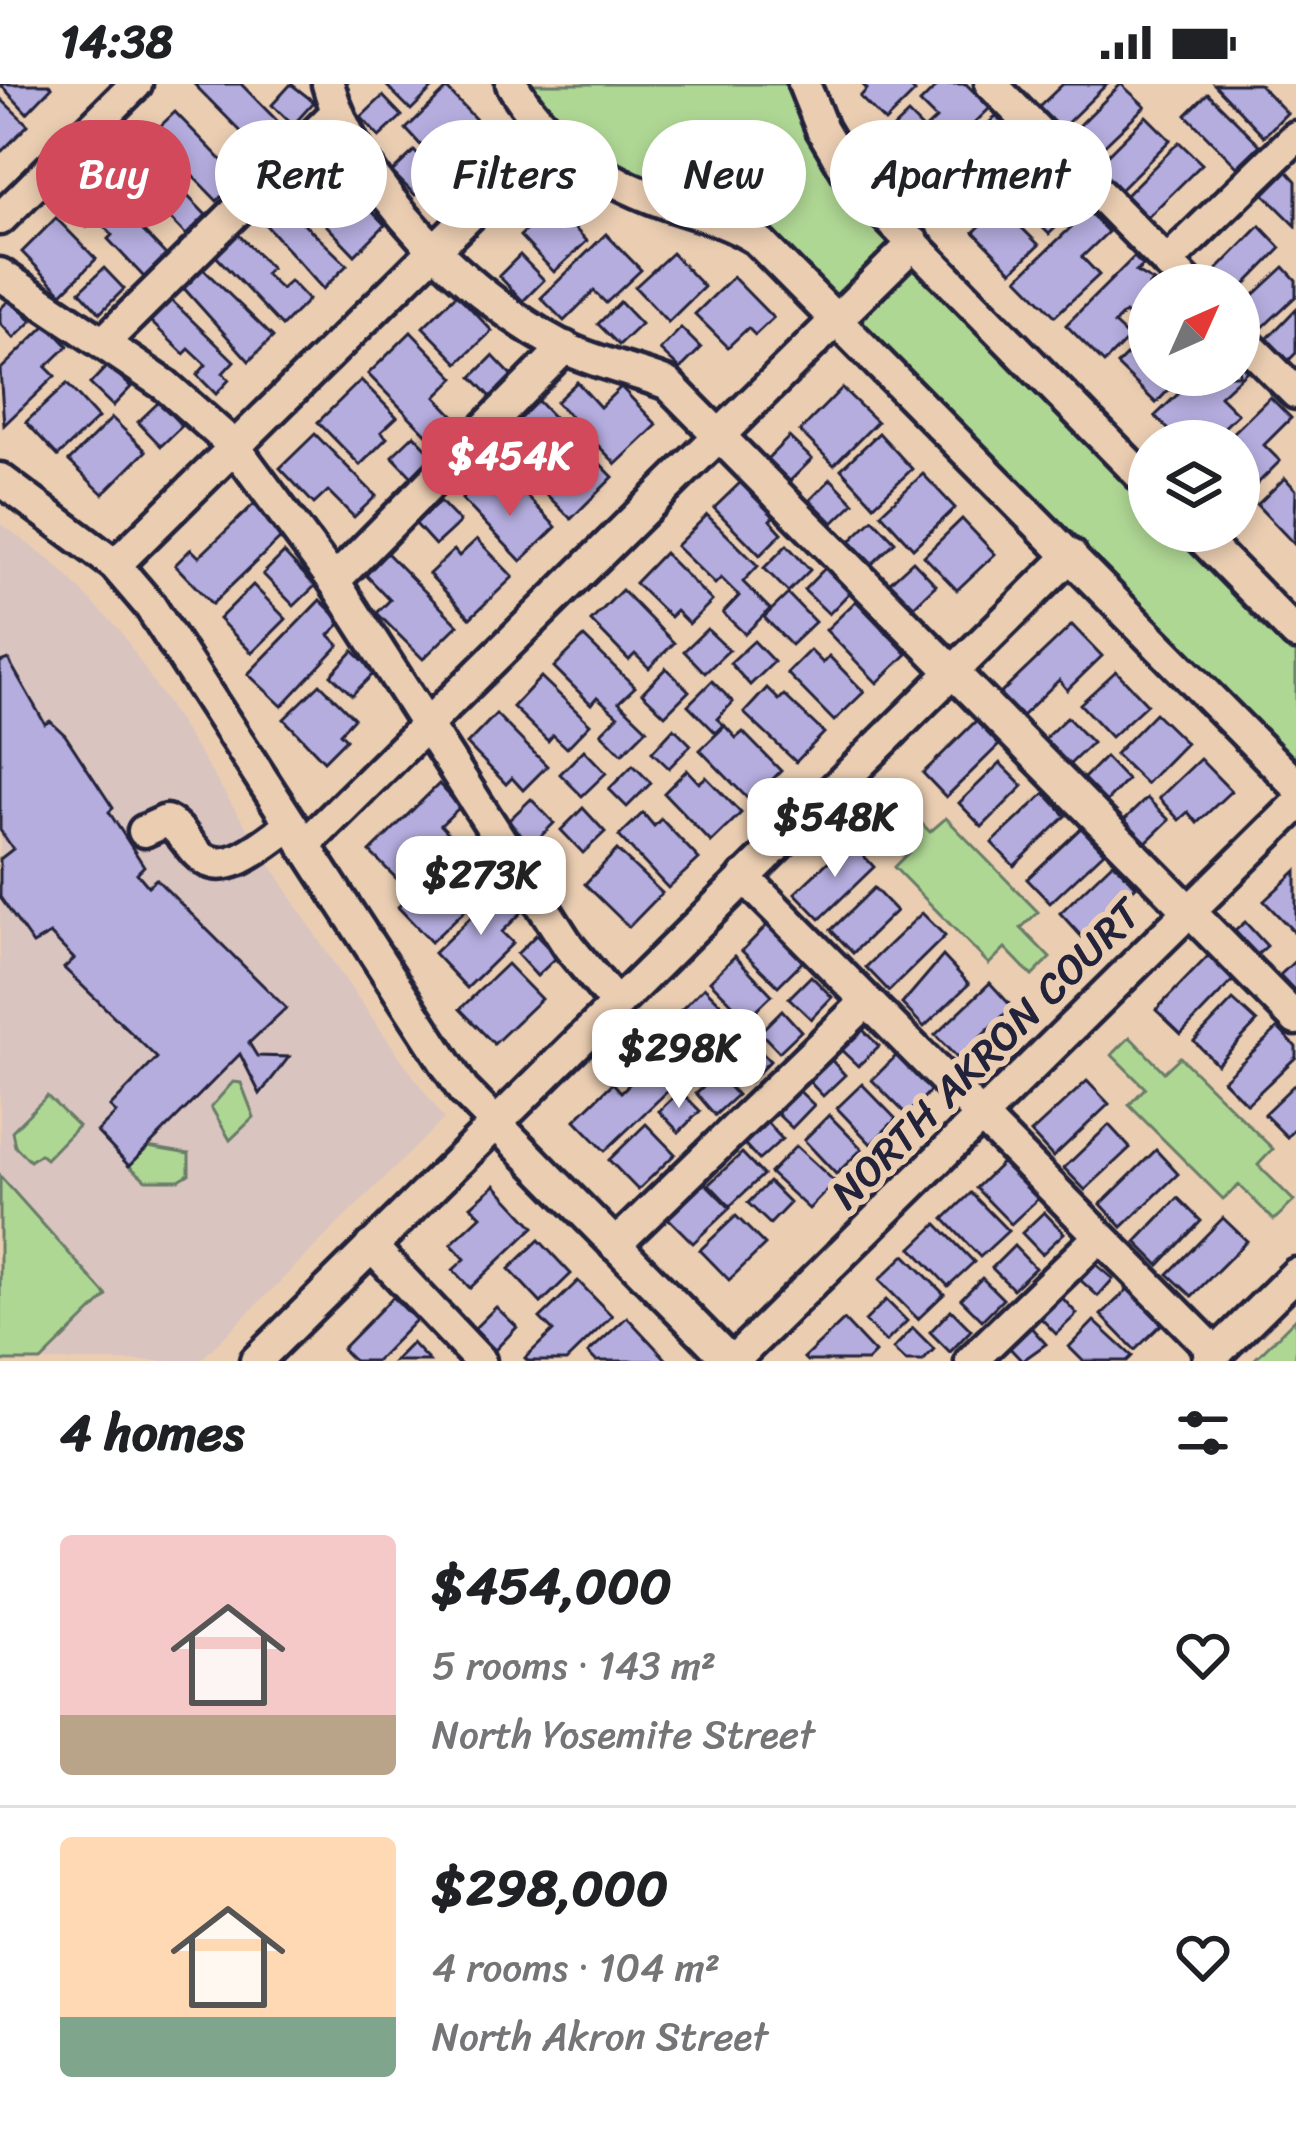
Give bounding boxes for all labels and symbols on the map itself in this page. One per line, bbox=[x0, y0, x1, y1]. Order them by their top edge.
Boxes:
north arrow bbox=[1128, 264, 1260, 396]
pin: $454K bbox=[426, 417, 594, 519]
pin: $548K bbox=[751, 778, 919, 880]
pin: $273K bbox=[397, 836, 565, 938]
street label: NORTH AKRON COURT bbox=[812, 878, 1161, 1228]
pin: $298K bbox=[595, 1009, 763, 1111]

